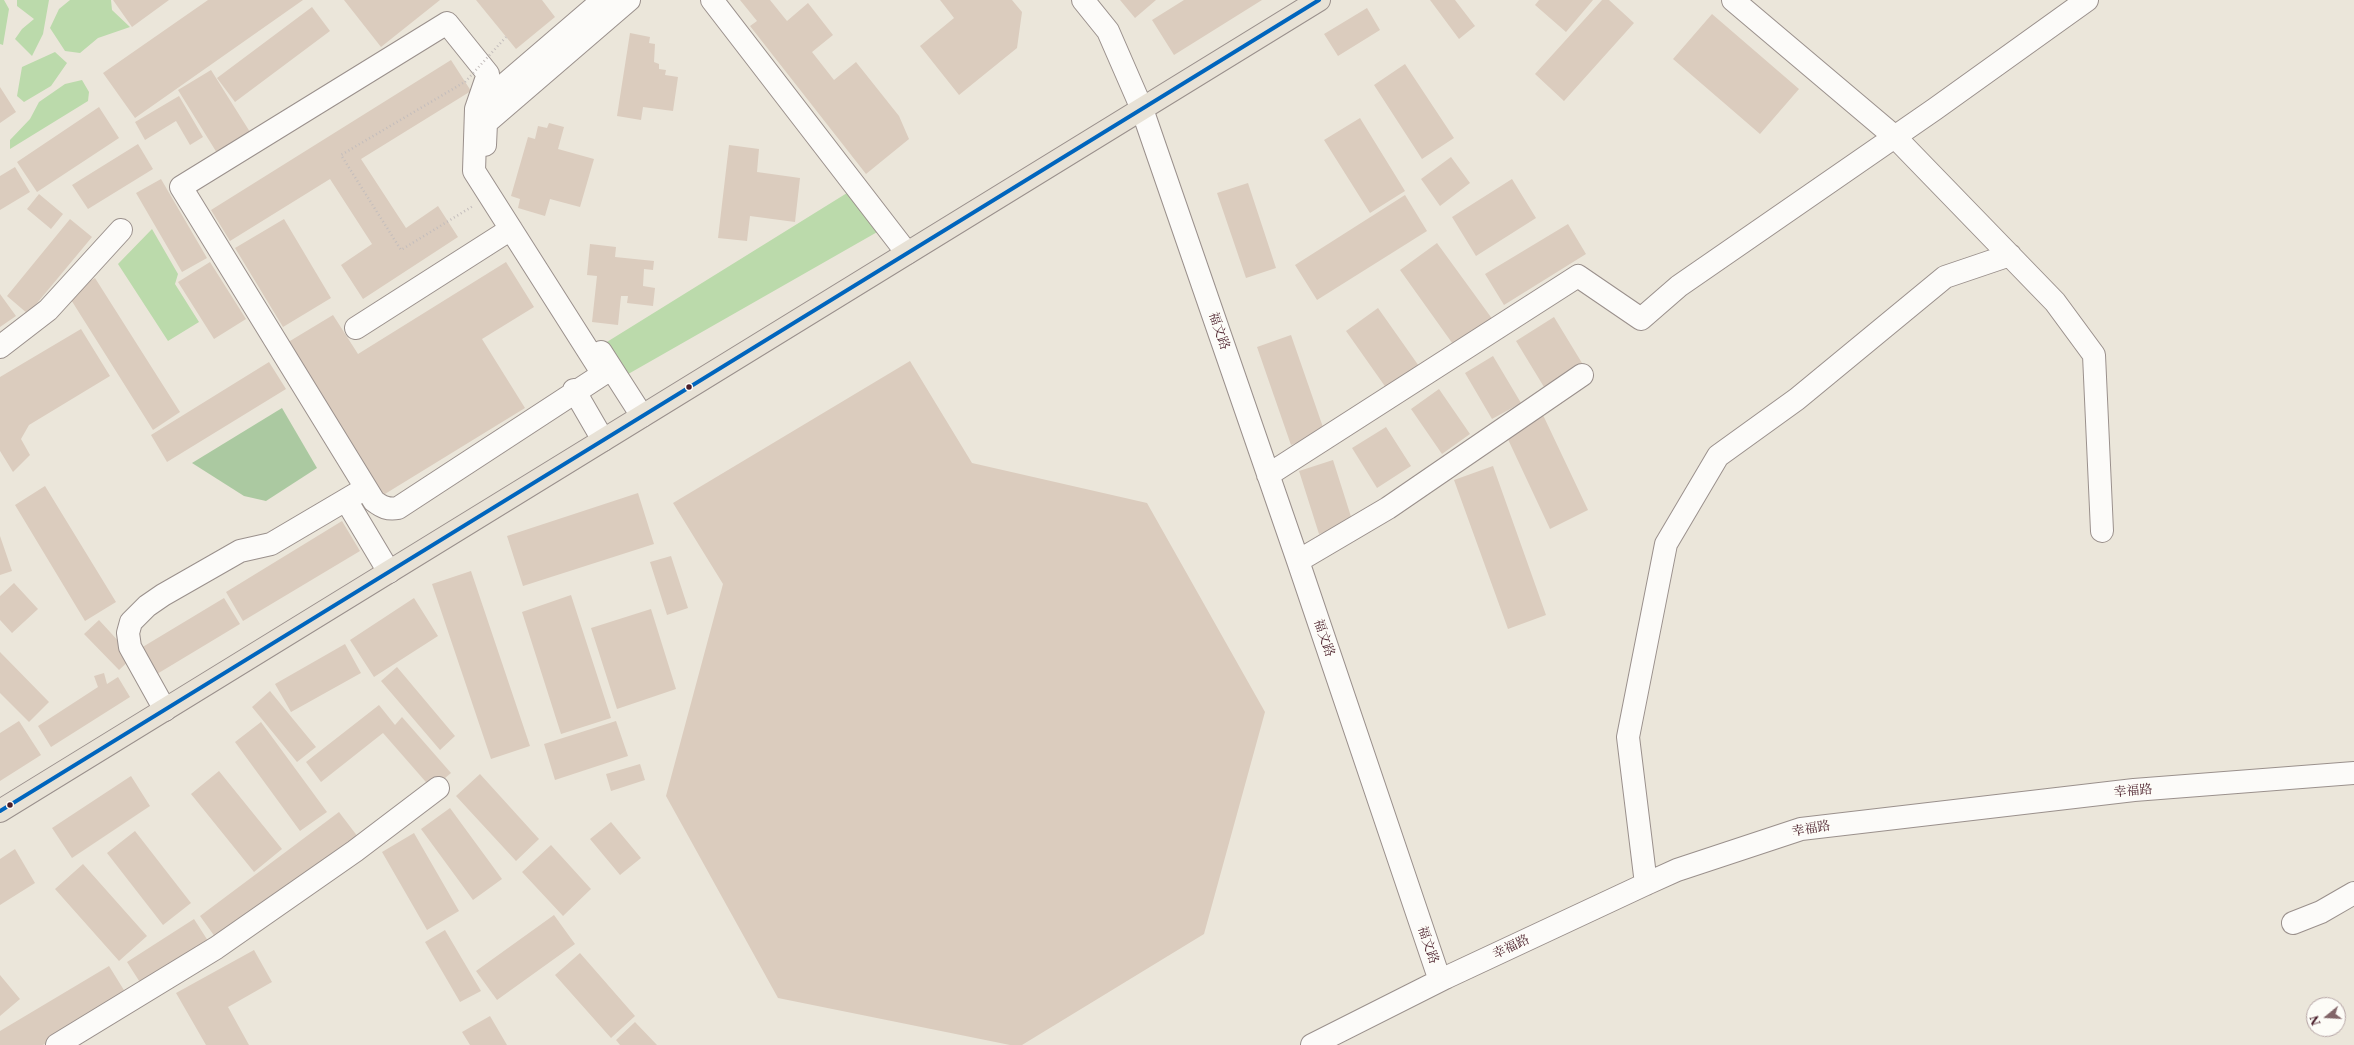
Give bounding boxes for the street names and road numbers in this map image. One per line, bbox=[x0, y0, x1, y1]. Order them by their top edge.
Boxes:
street label: 福文路 bbox=[1205, 310, 1233, 352]
street label: 福文路 bbox=[1310, 617, 1338, 659]
street label: 幸福路 bbox=[2113, 782, 2153, 800]
street label: 幸福路 bbox=[1790, 818, 1832, 840]
street label: 福文路 bbox=[1414, 924, 1442, 966]
street label: 幸福路 bbox=[1490, 932, 1532, 962]

